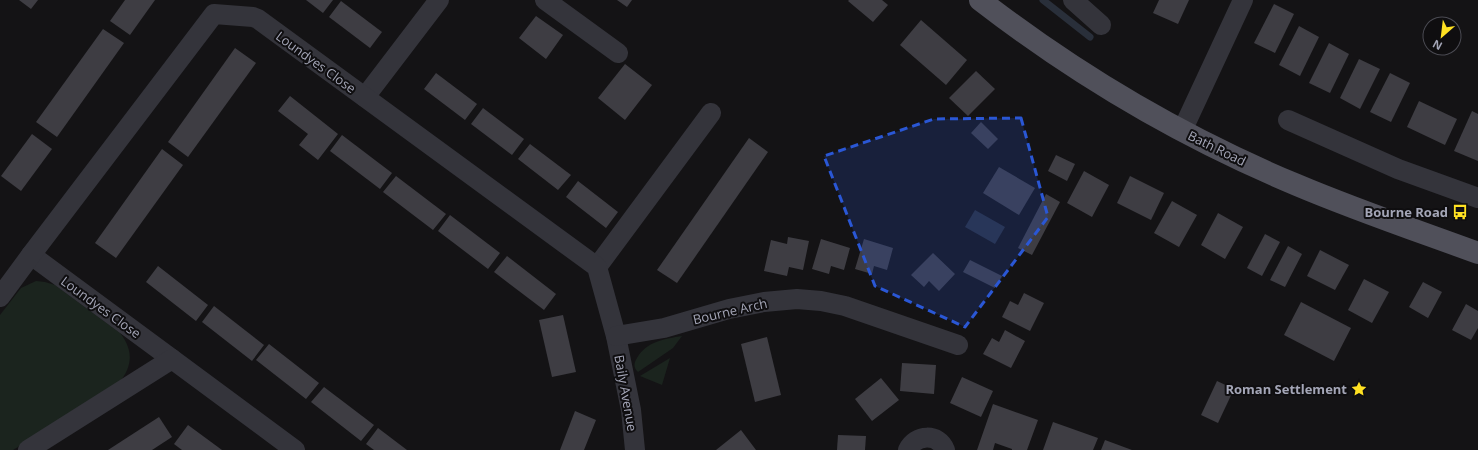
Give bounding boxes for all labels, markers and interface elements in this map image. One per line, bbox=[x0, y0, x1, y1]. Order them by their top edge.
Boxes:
north arrow bbox=[1422, 16, 1462, 56]
street label: Loundyes Close bbox=[272, 27, 360, 97]
text: N bbox=[1430, 37, 1445, 54]
street label: Bath Road bbox=[1185, 126, 1249, 170]
place label: Bourne Road bbox=[1364, 203, 1448, 221]
bus stop icon: Bourne Road bbox=[1451, 203, 1469, 221]
street label: Loundyes Close bbox=[57, 272, 145, 342]
street label: Bourne Arch bbox=[691, 294, 769, 328]
street label: Baily Avenue bbox=[610, 353, 642, 433]
place label: Roman Settlement bbox=[1225, 380, 1347, 398]
place icon: Roman Settlement bbox=[1350, 380, 1368, 398]

